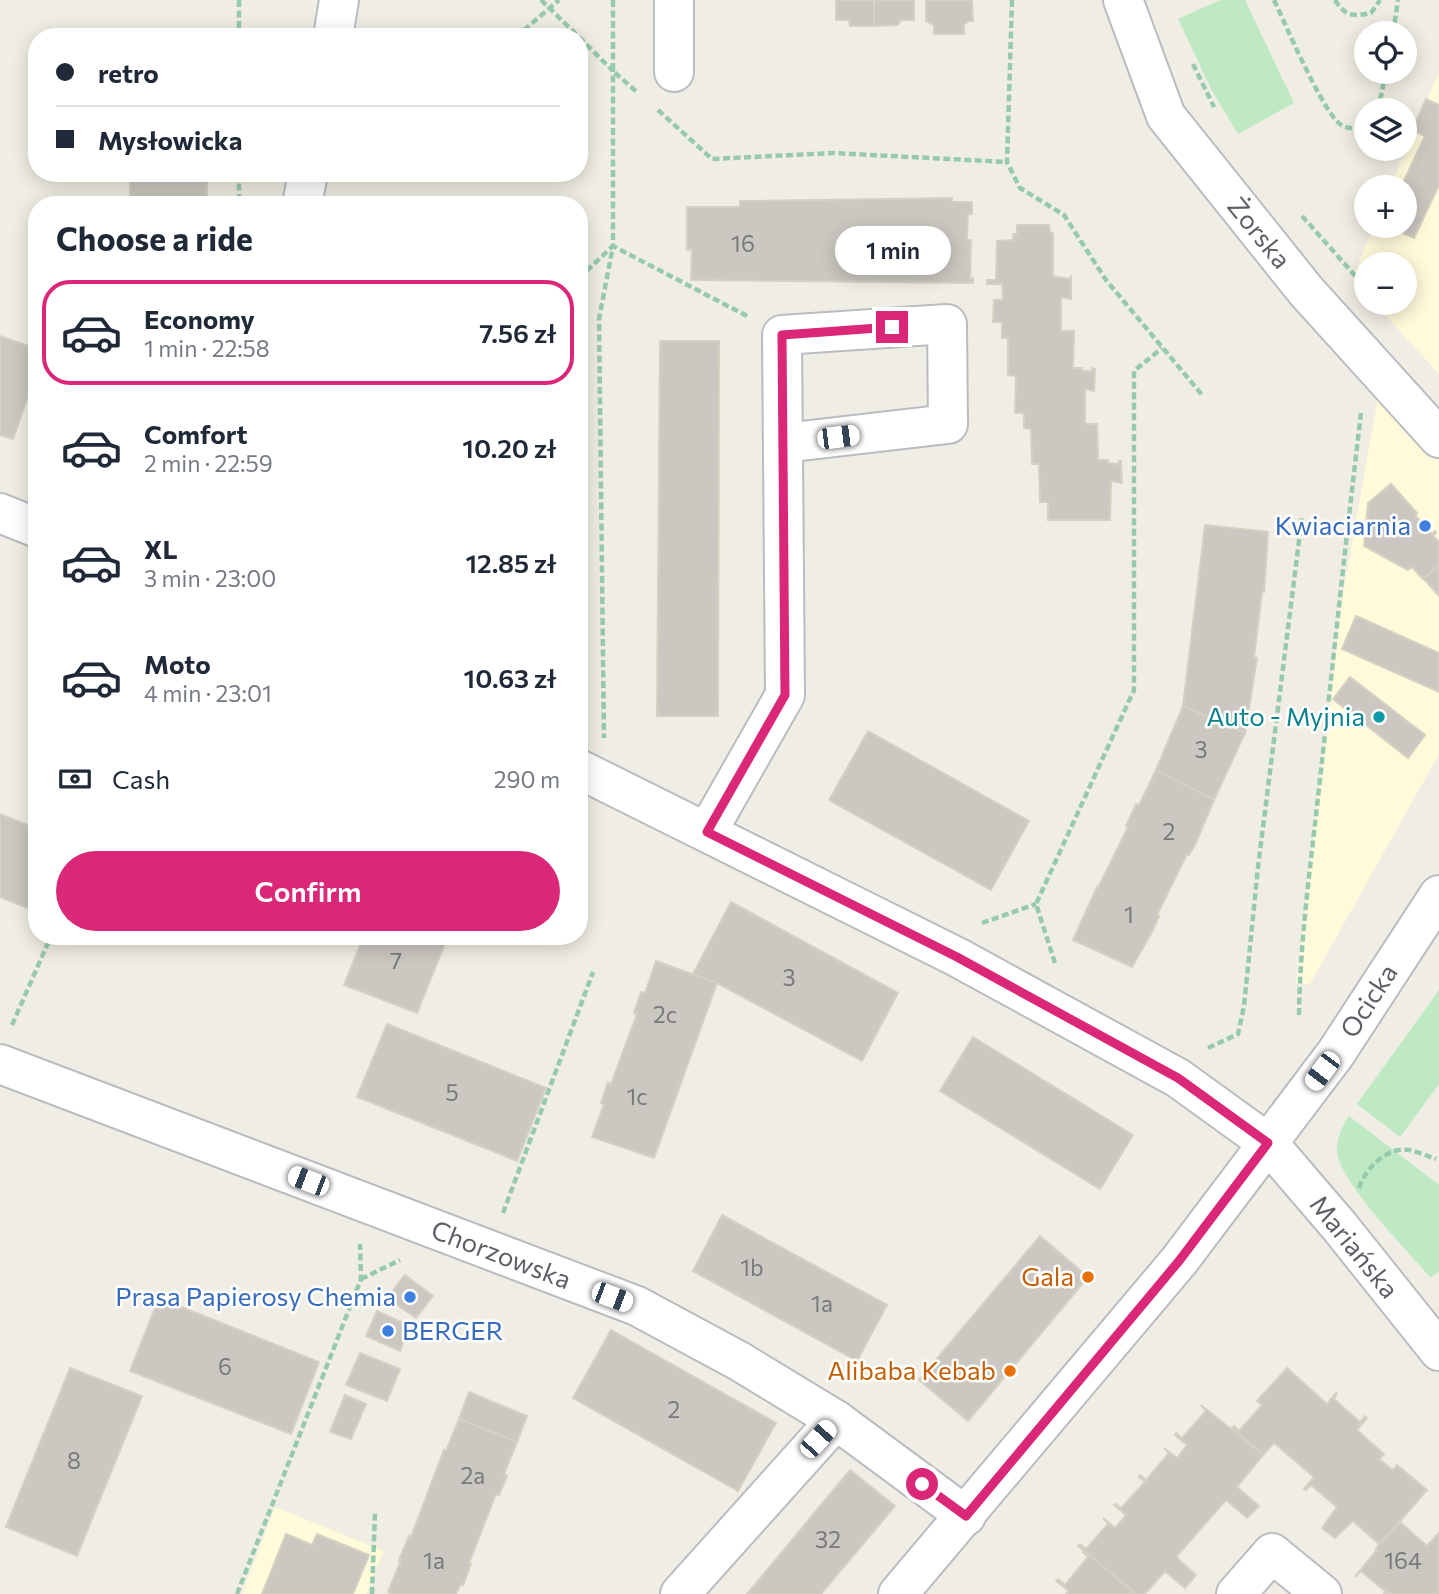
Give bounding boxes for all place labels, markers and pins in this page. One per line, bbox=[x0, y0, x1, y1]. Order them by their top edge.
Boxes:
place label: Kwiaciarnia bbox=[1275, 509, 1411, 540]
marker: Kwiaciarnia bbox=[1417, 518, 1433, 534]
place label: Auto - Myjnia bbox=[1207, 700, 1365, 731]
marker: Auto - Myjnia bbox=[1371, 709, 1387, 725]
place label: Gala bbox=[1021, 1260, 1074, 1291]
marker: Gala bbox=[1080, 1269, 1096, 1285]
place label: Prasa Papierosy Chemia bbox=[115, 1280, 396, 1311]
marker: Prasa Papierosy Chemia bbox=[402, 1289, 418, 1305]
place label: BERGER bbox=[402, 1314, 503, 1345]
marker: BERGER bbox=[380, 1323, 396, 1339]
place label: Alibaba Kebab bbox=[827, 1354, 996, 1385]
marker: Alibaba Kebab bbox=[1002, 1363, 1018, 1379]

